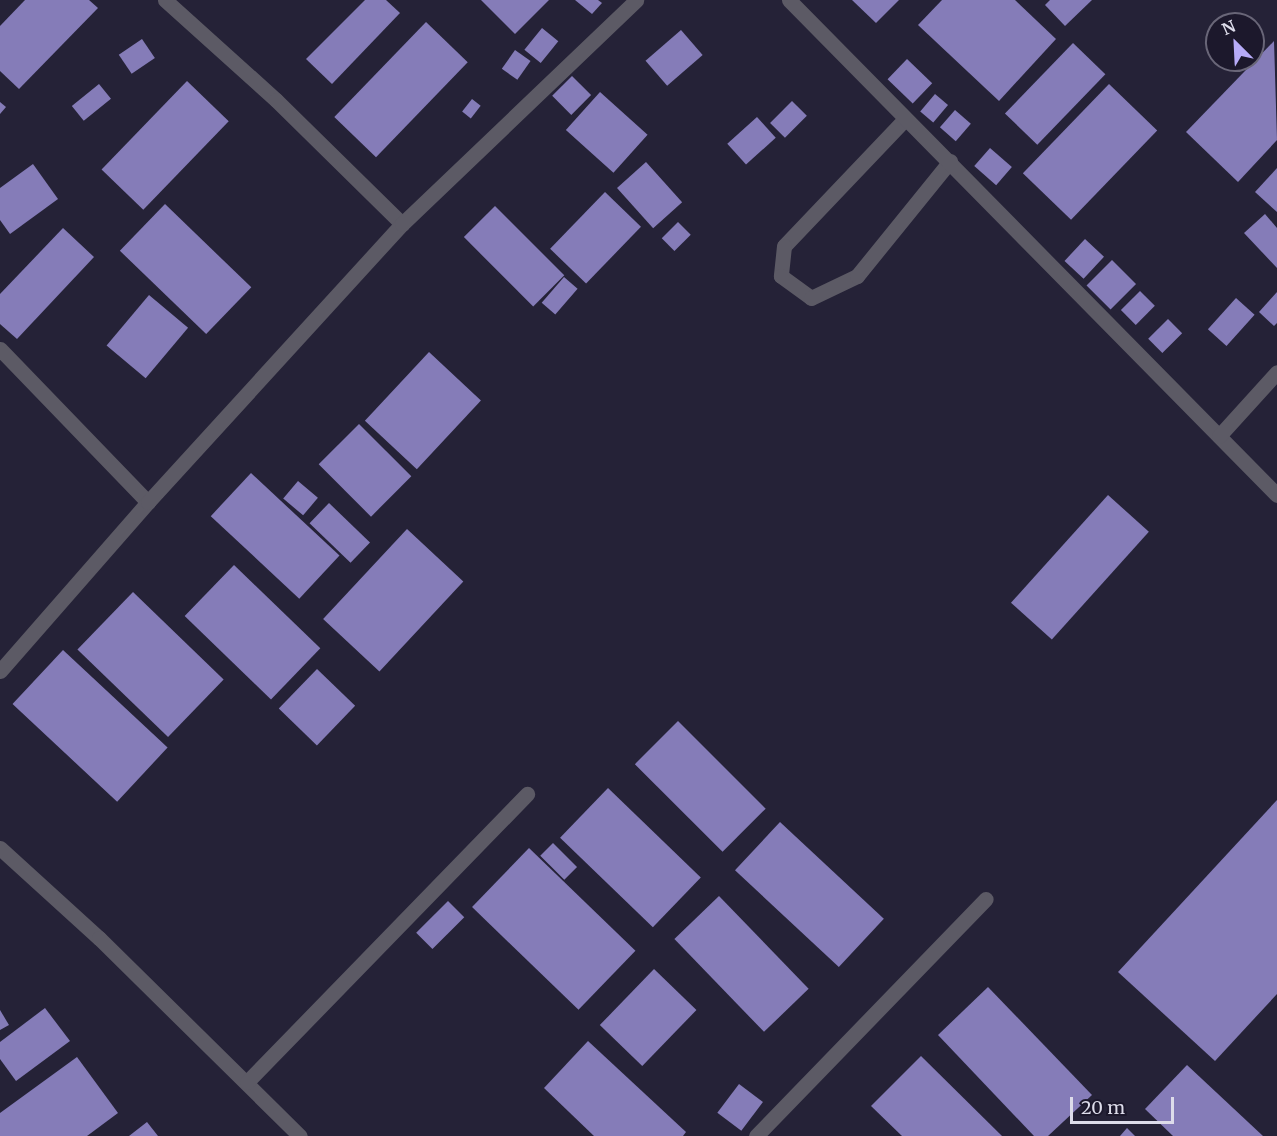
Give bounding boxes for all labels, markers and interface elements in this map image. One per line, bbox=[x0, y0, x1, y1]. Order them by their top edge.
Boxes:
north arrow bbox=[1205, 12, 1265, 72]
text: N bbox=[1219, 16, 1238, 39]
scale bar bbox=[1073, 1085, 1176, 1123]
text: 20 m bbox=[1081, 1096, 1125, 1119]

